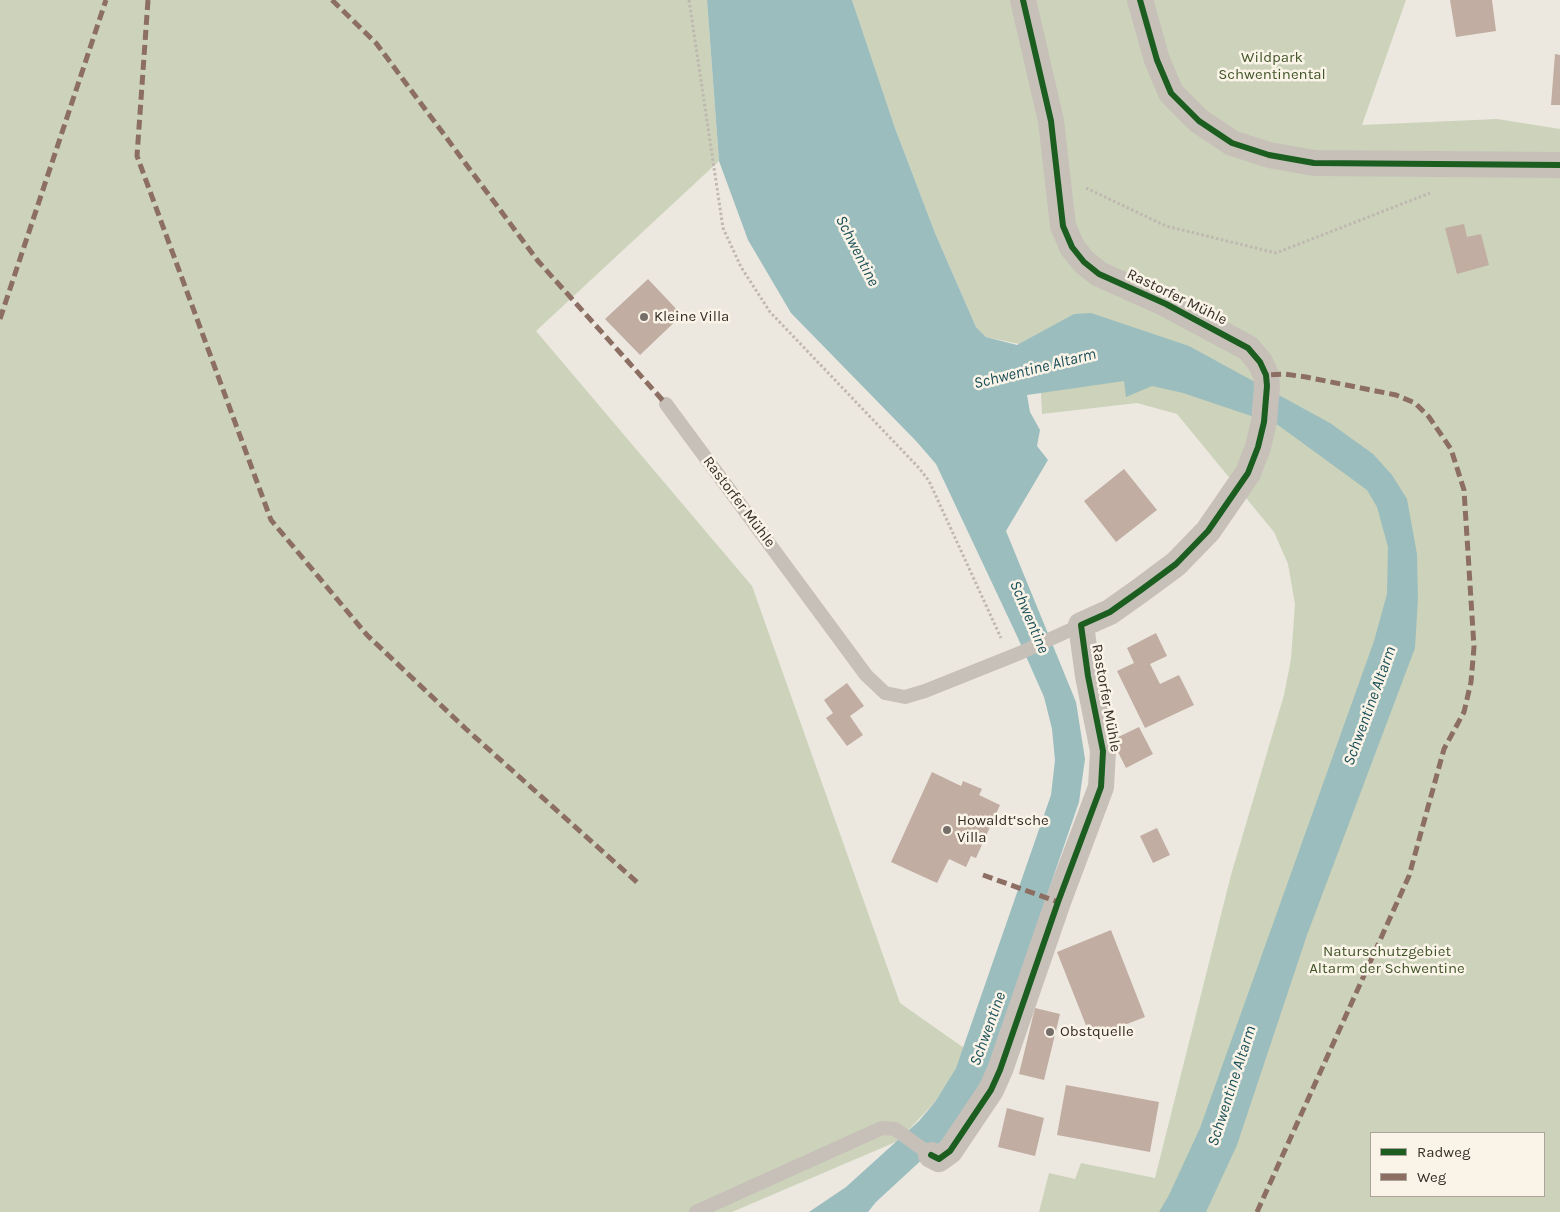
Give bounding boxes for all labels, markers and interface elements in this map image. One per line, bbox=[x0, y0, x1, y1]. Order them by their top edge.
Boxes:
park label: Wildpark Schwentinental bbox=[1218, 49, 1326, 84]
water label: Schwentine bbox=[831, 212, 883, 290]
street label: Rastorfer Mühle bbox=[1124, 265, 1230, 329]
place label: Kleine Villa bbox=[654, 308, 729, 326]
marker: Kleine Villa bbox=[638, 311, 650, 323]
water label: Schwentine Altarm bbox=[972, 345, 1098, 393]
street label: Rastorfer Mühle bbox=[699, 453, 779, 551]
water label: Schwentine bbox=[1005, 578, 1053, 656]
street label: Rastorfer Mühle bbox=[1088, 643, 1124, 753]
water label: Schwentine Altarm bbox=[1340, 644, 1400, 768]
place label: Howaldt‘sche Villa bbox=[957, 812, 1049, 847]
marker: Howaldt‘sche Villa bbox=[941, 824, 953, 836]
park label: Naturschutzgebiet Altarm der Schwentine bbox=[1309, 943, 1465, 978]
water label: Schwentine bbox=[966, 989, 1010, 1069]
place label: Obstquelle bbox=[1060, 1023, 1134, 1041]
water label: Schwentine Altarm bbox=[1204, 1023, 1260, 1149]
marker: Obstquelle bbox=[1044, 1026, 1056, 1038]
legend bbox=[1370, 1132, 1545, 1197]
text: Radweg bbox=[1417, 1143, 1470, 1161]
text: Weg bbox=[1417, 1168, 1446, 1186]

